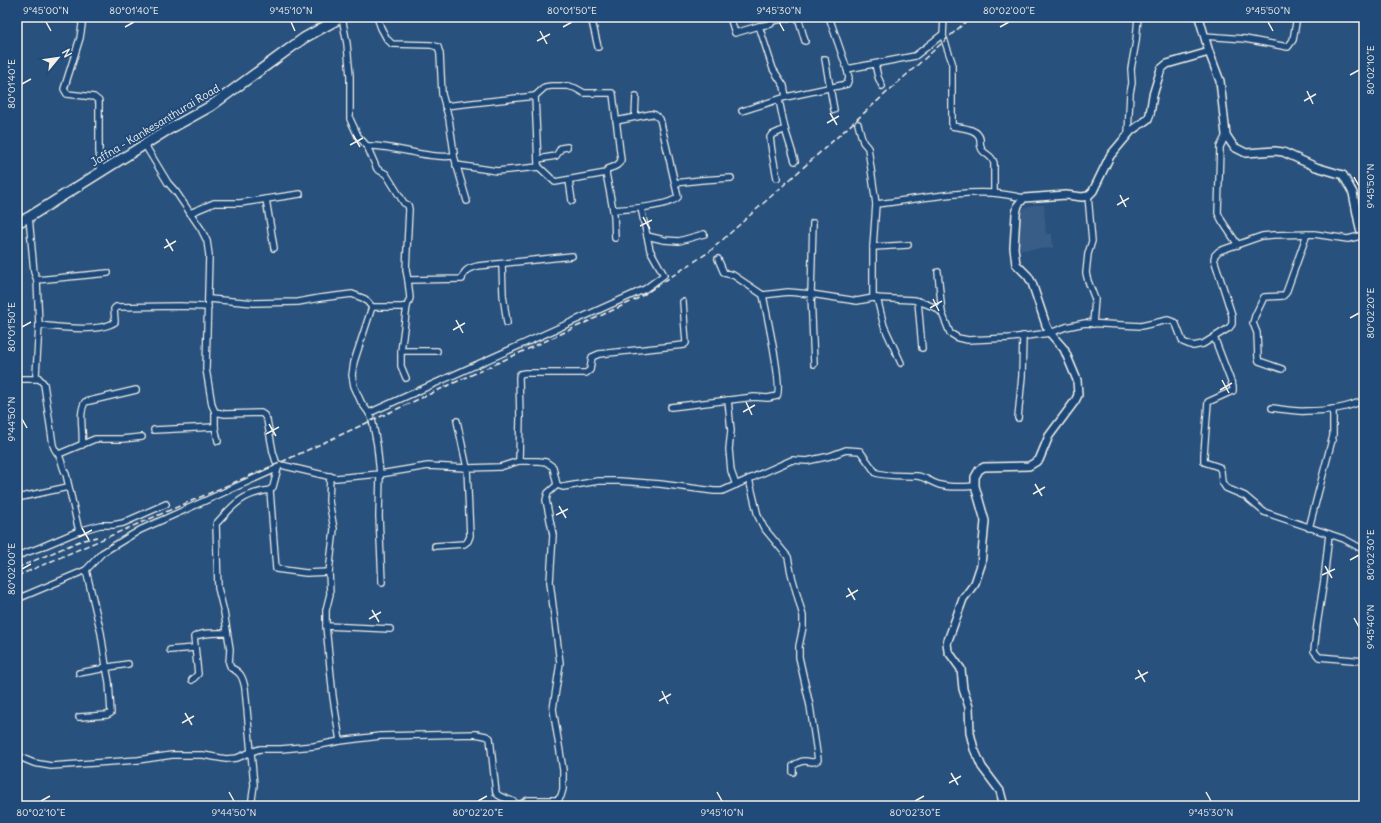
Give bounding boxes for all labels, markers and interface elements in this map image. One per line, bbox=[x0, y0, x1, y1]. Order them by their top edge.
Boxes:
text: 9°45'00"N bbox=[23, 4, 69, 17]
text: 80°01'40"E bbox=[109, 4, 159, 17]
text: 9°45'10"N bbox=[269, 4, 313, 17]
text: 80°01'50"E bbox=[547, 4, 597, 17]
text: 9°45'30"N bbox=[757, 4, 801, 17]
text: 80°02'00"E bbox=[983, 4, 1035, 17]
text: 9°45'50"N bbox=[1246, 4, 1290, 17]
north arrow bbox=[38, 38, 78, 78]
text: 80°02'10"E bbox=[1364, 45, 1377, 95]
text: N bbox=[59, 46, 75, 60]
text: 80°01'40"E bbox=[5, 59, 18, 109]
street label: Jaffna - Kankesanthurai Road bbox=[88, 81, 222, 169]
text: 9°45'50"N bbox=[1364, 164, 1377, 208]
text: 80°02'20"E bbox=[1364, 287, 1377, 339]
text: 80°01'50"E bbox=[5, 302, 18, 352]
text: 9°44'50"N bbox=[5, 397, 18, 442]
text: 80°02'30"E bbox=[1364, 529, 1377, 581]
text: 80°02'00"E bbox=[5, 543, 18, 595]
text: 9°45'40"N bbox=[1364, 605, 1377, 649]
text: 80°02'10"E bbox=[16, 806, 66, 819]
text: 9°44'50"N bbox=[212, 806, 257, 819]
text: 80°02'20"E bbox=[453, 806, 504, 819]
text: 9°45'10"N bbox=[700, 806, 744, 819]
text: 80°02'30"E bbox=[889, 806, 941, 819]
text: 9°45'30"N bbox=[1189, 806, 1233, 819]

